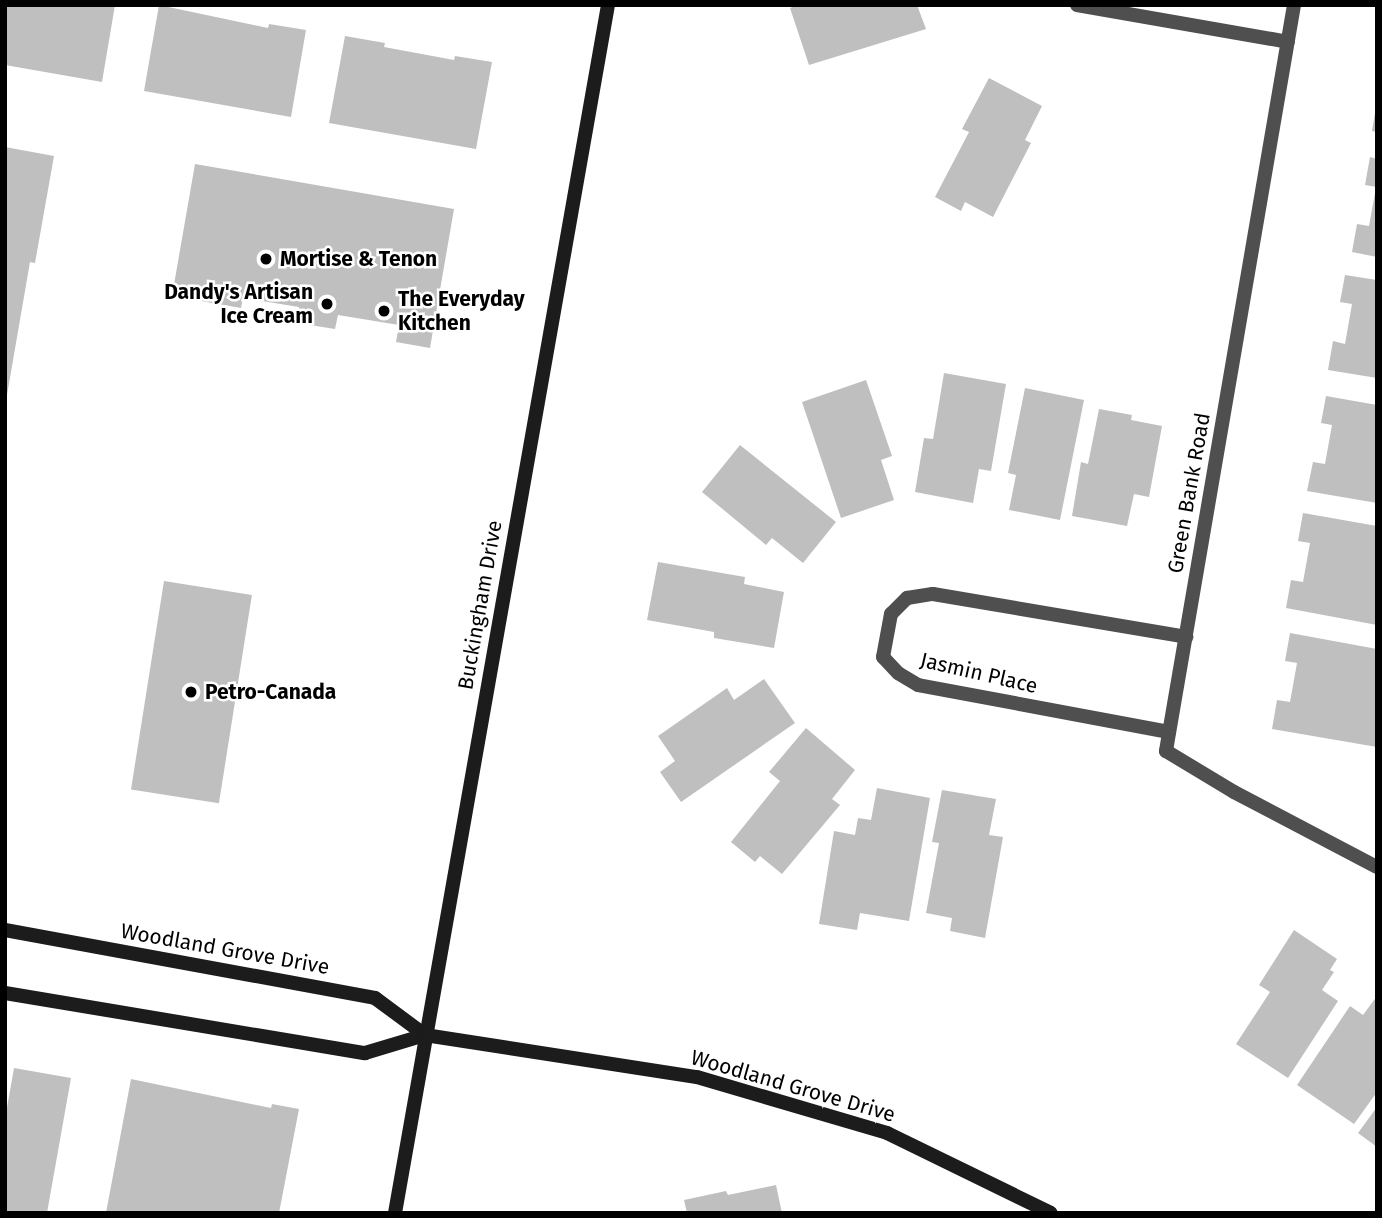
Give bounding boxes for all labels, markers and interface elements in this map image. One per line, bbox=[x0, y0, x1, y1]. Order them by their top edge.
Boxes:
place label: Mortise & Tenon bbox=[280, 246, 437, 272]
marker: Mortise & Tenon bbox=[258, 251, 274, 267]
place label: Dandy's Artisan Ice Cream bbox=[164, 279, 313, 329]
place label: The Everyday Kitchen bbox=[398, 286, 525, 336]
marker: Dandy's Artisan Ice Cream bbox=[319, 296, 335, 312]
marker: The Everyday Kitchen bbox=[376, 303, 392, 319]
street label: Green Bank Road bbox=[1162, 411, 1216, 575]
street label: Buckingham Drive bbox=[453, 518, 507, 692]
street label: Jasmin Place bbox=[918, 647, 1040, 699]
place label: Petro-Canada bbox=[205, 679, 336, 705]
marker: Petro-Canada bbox=[183, 684, 199, 700]
street label: Woodland Grove Drive bbox=[119, 918, 331, 980]
street label: Woodland Grove Drive bbox=[688, 1045, 898, 1127]

